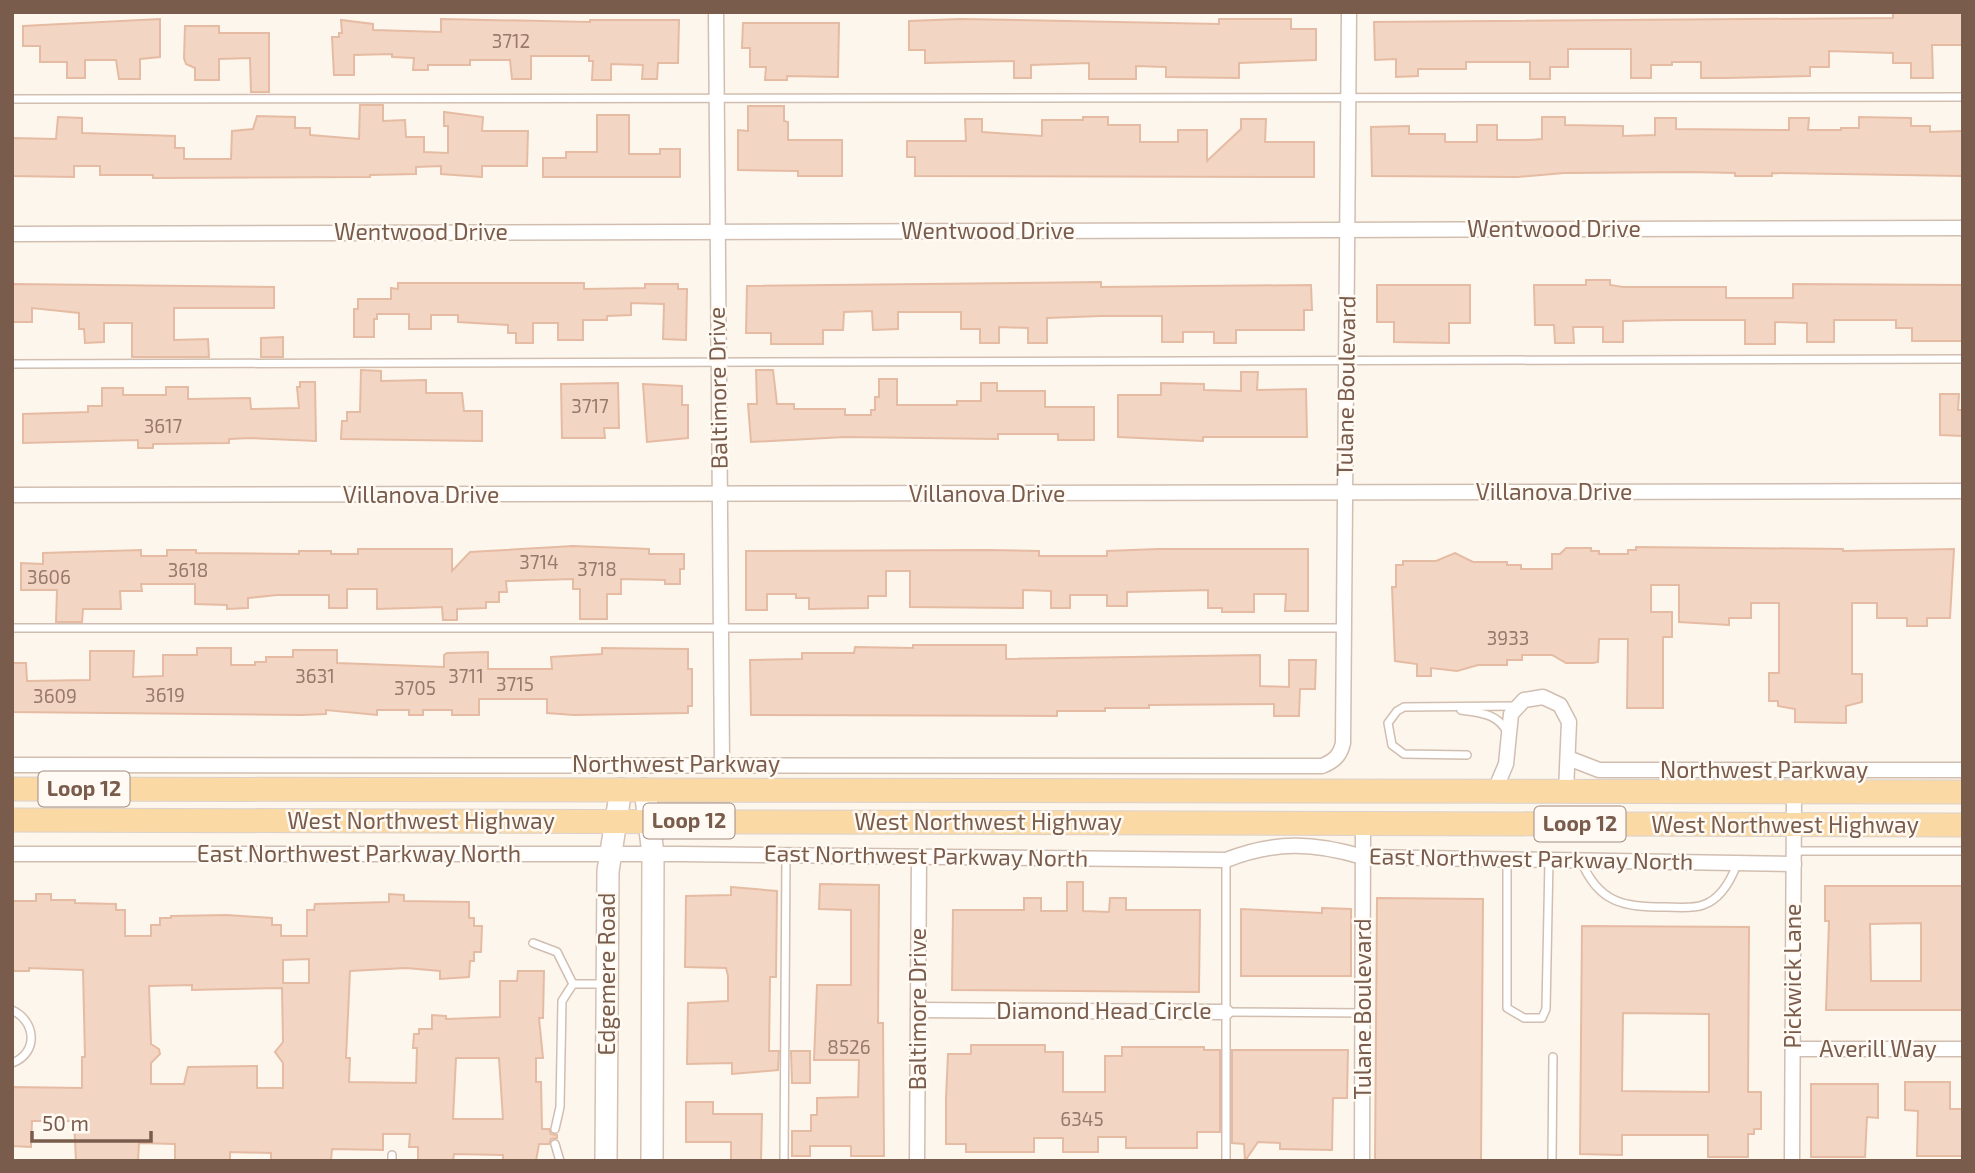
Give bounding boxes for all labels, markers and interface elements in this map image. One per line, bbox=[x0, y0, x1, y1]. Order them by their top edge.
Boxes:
house number: 3712 bbox=[492, 29, 530, 52]
street label: Wentwood Drive bbox=[1467, 214, 1641, 242]
street label: Wentwood Drive bbox=[901, 216, 1075, 244]
street label: Wentwood Drive bbox=[334, 217, 508, 245]
street label: Tulane Boulevard bbox=[1329, 295, 1361, 477]
street label: Baltimore Drive bbox=[702, 307, 732, 469]
house number: 3717 bbox=[571, 394, 609, 417]
house number: 3617 bbox=[144, 414, 183, 437]
street label: Villanova Drive bbox=[1476, 477, 1632, 505]
street label: Villanova Drive bbox=[909, 479, 1065, 507]
street label: Villanova Drive bbox=[343, 480, 499, 508]
house number: 3714 bbox=[519, 550, 559, 573]
house number: 3718 bbox=[577, 557, 617, 580]
house number: 3618 bbox=[168, 558, 208, 581]
house number: 3606 bbox=[27, 565, 71, 588]
house number: 3933 bbox=[1487, 626, 1529, 649]
house number: 3631 bbox=[295, 664, 335, 687]
house number: 3711 bbox=[448, 664, 484, 687]
house number: 3715 bbox=[496, 672, 534, 695]
house number: 3705 bbox=[394, 676, 436, 699]
house number: 3619 bbox=[145, 683, 185, 706]
house number: 3609 bbox=[33, 684, 77, 707]
street label: Northwest Parkway bbox=[572, 749, 780, 777]
street label: Northwest Parkway bbox=[1660, 755, 1868, 783]
road number: Loop 12 bbox=[38, 772, 130, 806]
road number: Loop 12 bbox=[644, 804, 734, 838]
street label: West Northwest Highway bbox=[287, 806, 555, 834]
road number: Loop 12 bbox=[1534, 806, 1626, 842]
street label: West Northwest Highway bbox=[854, 807, 1122, 835]
street label: West Northwest Highway bbox=[1651, 810, 1919, 838]
street label: East Northwest Parkway North bbox=[764, 838, 1088, 872]
street label: East Northwest Parkway North bbox=[197, 839, 521, 867]
street label: East Northwest Parkway North bbox=[1369, 841, 1693, 875]
street label: Edgemere Road bbox=[592, 892, 620, 1056]
street label: Pickwick Lane bbox=[1778, 904, 1806, 1048]
street label: Tulane Boulevard bbox=[1348, 918, 1376, 1100]
street label: Baltimore Drive bbox=[903, 928, 931, 1090]
street label: Diamond Head Circle bbox=[996, 996, 1212, 1024]
street label: Averill Way bbox=[1819, 1034, 1937, 1062]
house number: 8526 bbox=[827, 1035, 871, 1058]
scale bar bbox=[32, 1100, 150, 1144]
house number: 6345 bbox=[1060, 1107, 1104, 1130]
text: 50 m bbox=[42, 1110, 89, 1135]

